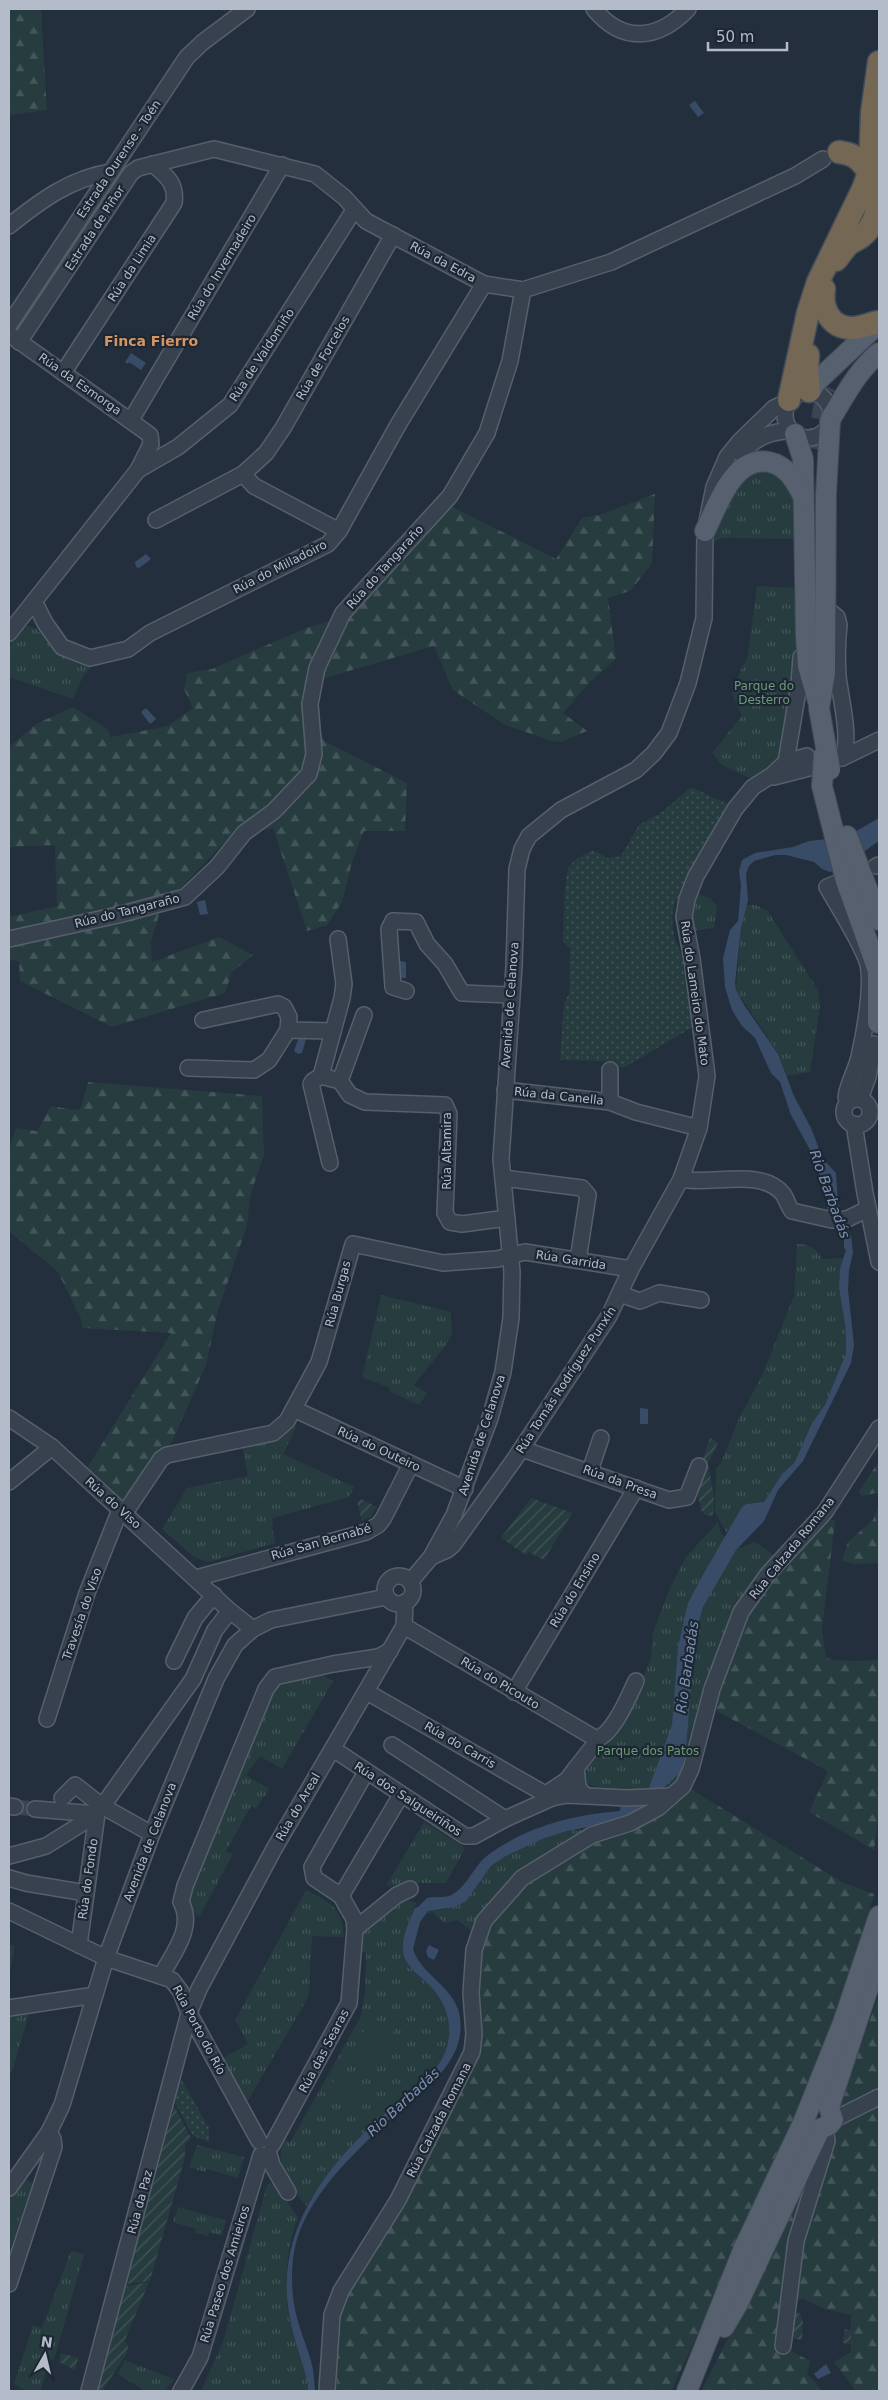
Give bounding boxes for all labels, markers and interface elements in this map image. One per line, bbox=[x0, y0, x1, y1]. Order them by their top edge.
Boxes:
scale bar bbox=[708, 20, 787, 52]
text: 50 m bbox=[716, 28, 754, 46]
street label: Estrada Ourense - Toén bbox=[74, 97, 164, 221]
street label: Estrada de Piñor bbox=[62, 183, 128, 273]
street label: Rúa do Invernadeiro bbox=[185, 212, 259, 322]
street label: Rúa da Limia bbox=[105, 232, 159, 304]
street label: Rúa da Edra bbox=[408, 239, 478, 285]
street label: Rúa de Valdomiño bbox=[227, 306, 297, 404]
street label: Rúa de Forcelos bbox=[293, 313, 353, 403]
district label: Finca Fierro bbox=[104, 333, 198, 349]
street label: Rúa da Esmorga bbox=[36, 350, 124, 418]
street label: Rúa do Tangaraño bbox=[344, 522, 426, 612]
street label: Rúa do Milladoiro bbox=[231, 537, 329, 597]
park label: Parque do Desterro bbox=[734, 679, 794, 707]
street label: Rúa do Tangaraño bbox=[73, 891, 181, 931]
street label: Rúa do Lameiro do Mato bbox=[678, 920, 712, 1066]
street label: Avenida de Celanova bbox=[499, 941, 521, 1069]
street label: Rúa da Canella bbox=[513, 1084, 605, 1108]
street label: Rúa Altamira bbox=[440, 1112, 454, 1190]
water label: Rio Barbadás bbox=[807, 1148, 853, 1240]
street label: Rúa Garrida bbox=[535, 1248, 607, 1272]
street label: Rúa Burgas bbox=[322, 1259, 354, 1329]
street label: Rúa Tomás Rodríguez Punxín bbox=[513, 1304, 619, 1456]
street label: Avenida de Celanova bbox=[456, 1373, 508, 1497]
street label: Rúa do Outeiro bbox=[335, 1424, 423, 1474]
street label: Rúa da Presa bbox=[581, 1462, 659, 1502]
street label: Rúa do Viso bbox=[82, 1474, 144, 1532]
street label: Rúa Calzada Romana bbox=[747, 1494, 837, 1602]
street label: Rúa San Bernabé bbox=[269, 1521, 373, 1563]
street label: Rúa do Ensino bbox=[547, 1550, 603, 1630]
street label: Travesía do Viso bbox=[59, 1566, 104, 1663]
water label: Rio Barbadás bbox=[673, 1620, 701, 1714]
street label: Rúa do Picouto bbox=[458, 1654, 542, 1712]
street label: Rúa do Carris bbox=[422, 1719, 498, 1771]
park label: Parque dos Patos bbox=[597, 1744, 699, 1758]
street label: Rúa dos Salgueiriños bbox=[352, 1759, 464, 1839]
street label: Rúa do Areal bbox=[273, 1770, 323, 1844]
street label: Avenida de Celanova bbox=[121, 1780, 179, 1904]
street label: Rúa do Fondo bbox=[75, 1838, 101, 1920]
street label: Rúa Porto do Río bbox=[170, 1983, 228, 2077]
street label: Rúa das Searas bbox=[296, 2007, 352, 2095]
street label: Rúa Calzada Romana bbox=[404, 2060, 474, 2180]
water label: Rio Barbadás bbox=[364, 2065, 442, 2139]
street label: Rúa da Paz bbox=[125, 2168, 155, 2236]
street label: Rúa Paseo dos Amieiros bbox=[197, 2204, 253, 2344]
north arrow bbox=[20, 2330, 70, 2380]
text: N bbox=[40, 2333, 54, 2351]

